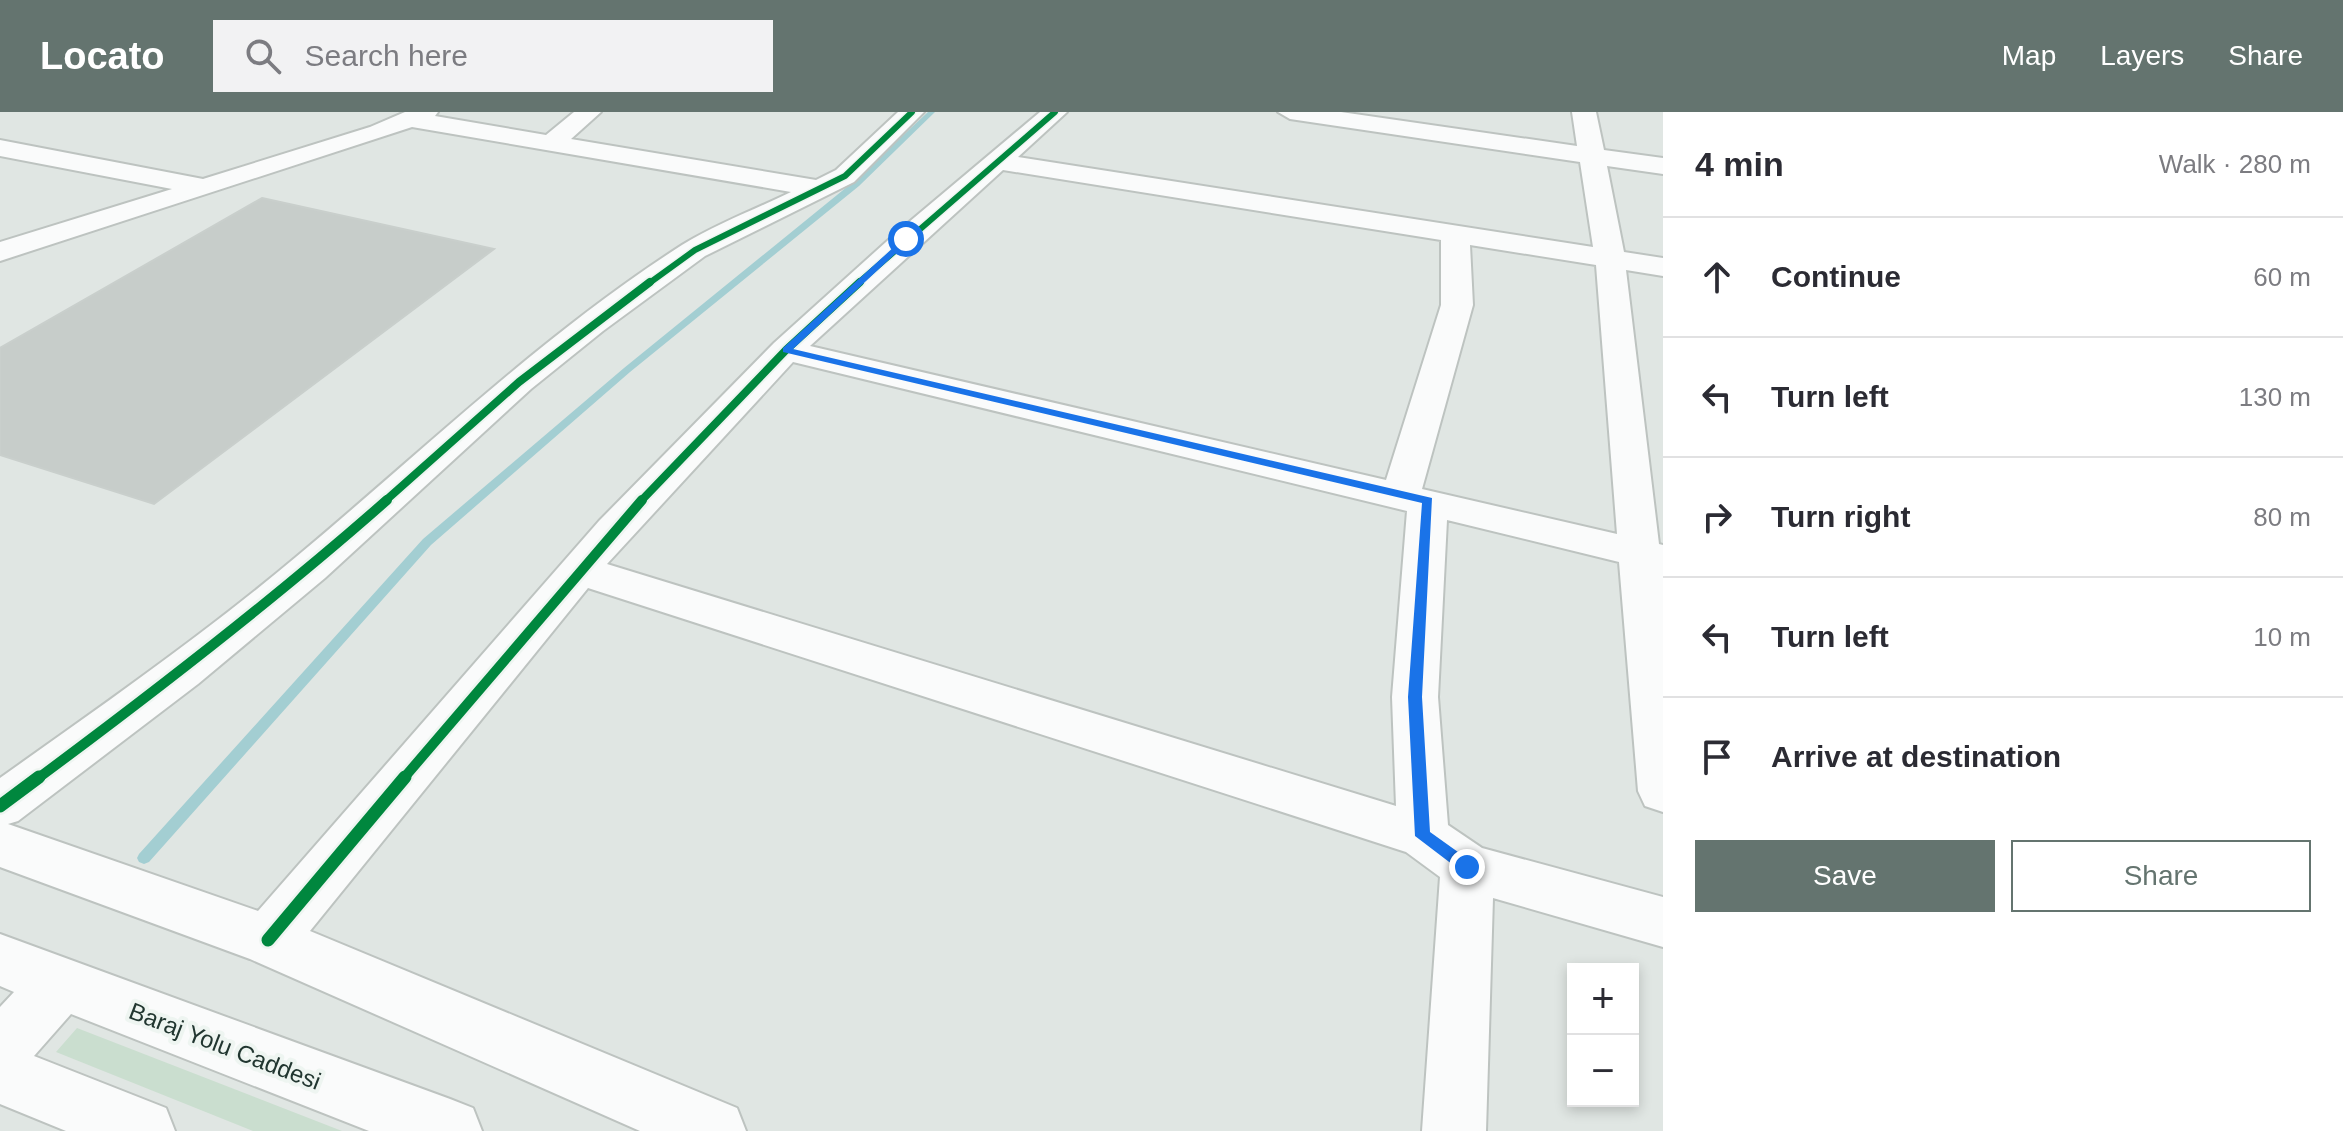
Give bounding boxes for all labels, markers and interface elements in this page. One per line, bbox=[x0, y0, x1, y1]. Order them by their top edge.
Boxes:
search box bbox=[213, 20, 773, 92]
icon: search bbox=[241, 34, 285, 78]
text: Locato bbox=[40, 35, 165, 77]
text: Search here bbox=[305, 39, 468, 72]
text: Map bbox=[2002, 40, 2056, 71]
text: Layers bbox=[2100, 40, 2184, 71]
text: Share bbox=[2228, 40, 2303, 71]
text: 4 min bbox=[1695, 145, 1784, 183]
text: Walk · 280 m bbox=[2159, 149, 2311, 179]
route start bbox=[888, 221, 924, 257]
icon: ahead bbox=[1695, 255, 1739, 299]
text: Continue bbox=[1771, 260, 1901, 293]
text: 60 m bbox=[2253, 262, 2311, 292]
icon: left bbox=[1695, 375, 1739, 419]
text: Turn left bbox=[1771, 380, 1889, 413]
text: 130 m bbox=[2239, 382, 2311, 412]
icon: right bbox=[1695, 495, 1739, 539]
text: Turn right bbox=[1771, 500, 1910, 533]
text: 80 m bbox=[2253, 502, 2311, 532]
icon: left bbox=[1695, 615, 1739, 659]
text: Turn left bbox=[1771, 620, 1889, 653]
text: 10 m bbox=[2253, 622, 2311, 652]
icon: arrive bbox=[1695, 735, 1739, 779]
text: Arrive at destination bbox=[1771, 740, 2061, 773]
button: Save bbox=[1695, 840, 1995, 912]
button: Share bbox=[2011, 840, 2311, 912]
route end bbox=[1449, 849, 1485, 885]
map controls bbox=[1567, 963, 1639, 1107]
button: + bbox=[1567, 963, 1639, 1035]
street label: Baraj Yolu Caddesi bbox=[125, 997, 325, 1095]
button: − bbox=[1567, 1035, 1639, 1107]

